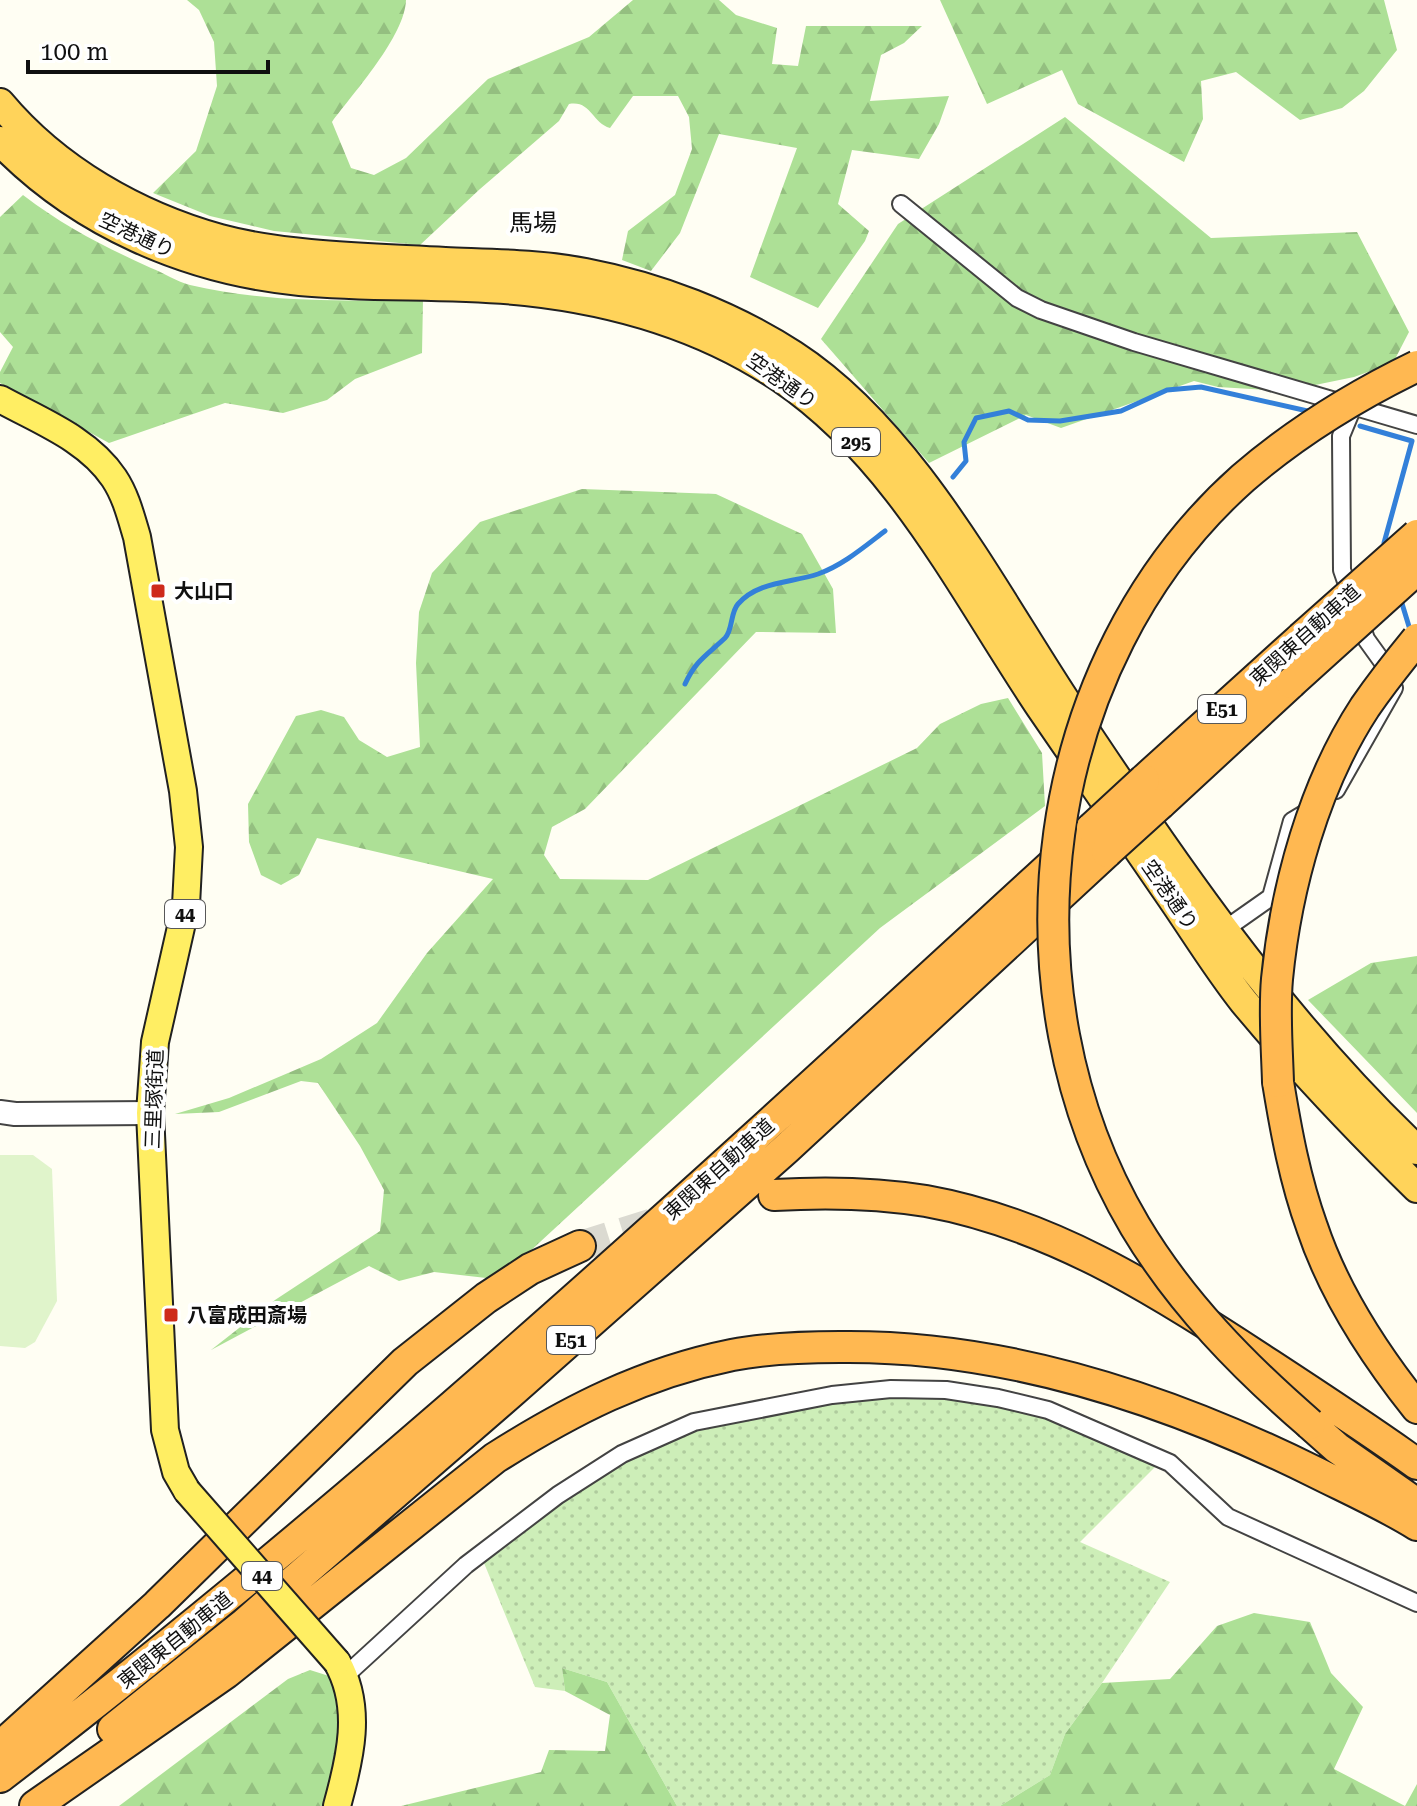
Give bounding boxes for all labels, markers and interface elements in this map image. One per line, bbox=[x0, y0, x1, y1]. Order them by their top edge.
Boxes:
scale bar bbox=[28, 24, 268, 74]
text: 100 m bbox=[40, 38, 108, 66]
street label: 空港通り bbox=[96, 207, 178, 263]
district label: 馬場 bbox=[509, 209, 557, 237]
street label: 空港通り bbox=[742, 348, 822, 414]
road number: 295 bbox=[832, 428, 880, 456]
place label: 大山口 bbox=[174, 579, 234, 603]
street label: 東関東自動車道 bbox=[1245, 579, 1365, 691]
marker: 大山口 bbox=[149, 582, 167, 600]
road number: E51 bbox=[1198, 695, 1246, 723]
street label: 空港通り bbox=[1137, 855, 1203, 935]
road number: 44 bbox=[165, 900, 205, 928]
street label: 三里塚街道 bbox=[140, 1049, 168, 1149]
street label: 東関東自動車道 bbox=[659, 1113, 779, 1225]
place label: 八富成田斎場 bbox=[187, 1303, 307, 1327]
marker: 八富成田斎場 bbox=[162, 1306, 180, 1324]
road number: E51 bbox=[547, 1326, 595, 1354]
road number: 44 bbox=[242, 1562, 282, 1590]
street label: 東関東自動車道 bbox=[113, 1587, 237, 1693]

